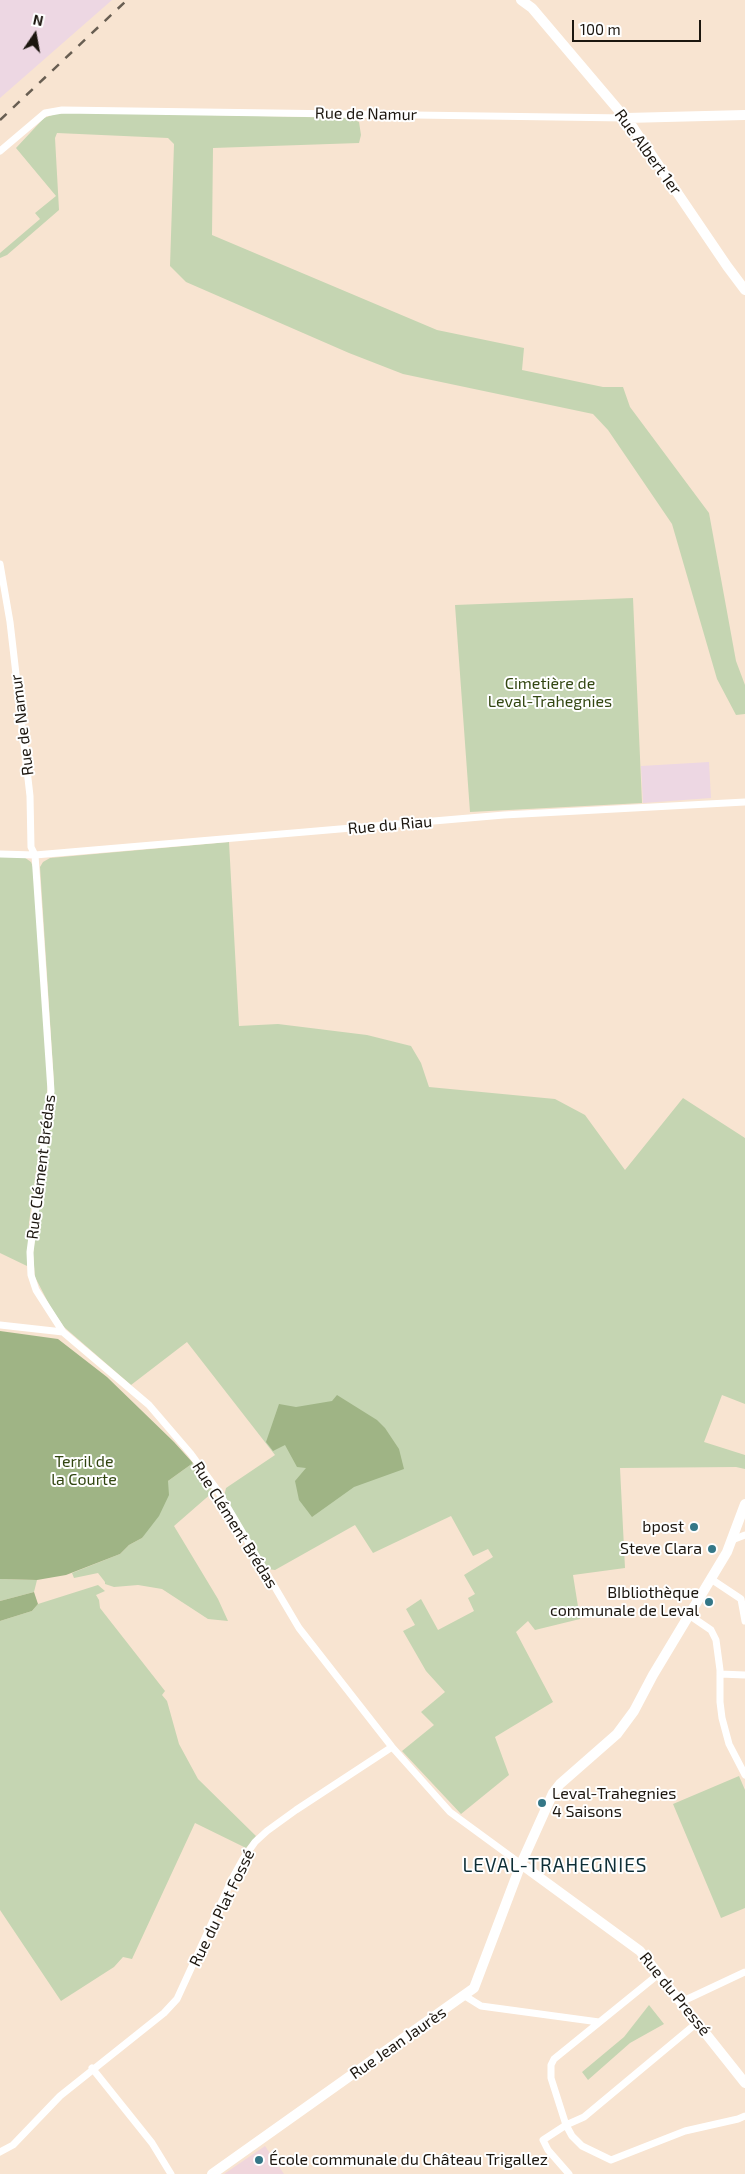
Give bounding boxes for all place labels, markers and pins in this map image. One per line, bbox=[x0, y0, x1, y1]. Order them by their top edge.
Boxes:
place label: bpost bbox=[642, 1517, 684, 1537]
marker: bpost bbox=[688, 1521, 700, 1533]
place label: Steve Clara bbox=[620, 1539, 702, 1559]
marker: Steve Clara bbox=[706, 1543, 718, 1555]
place label: BIbliothèque communale de Leval bbox=[550, 1583, 699, 1621]
marker: BIbliothèque communale de Leval bbox=[703, 1596, 715, 1608]
place label: Leval-Trahegnies 4 Saisons bbox=[552, 1784, 676, 1822]
marker: Leval-Trahegnies 4 Saisons bbox=[536, 1797, 548, 1809]
place label: École communale du Château Trigallez bbox=[269, 2150, 548, 2170]
marker: École communale du Château Trigallez bbox=[253, 2154, 265, 2166]

